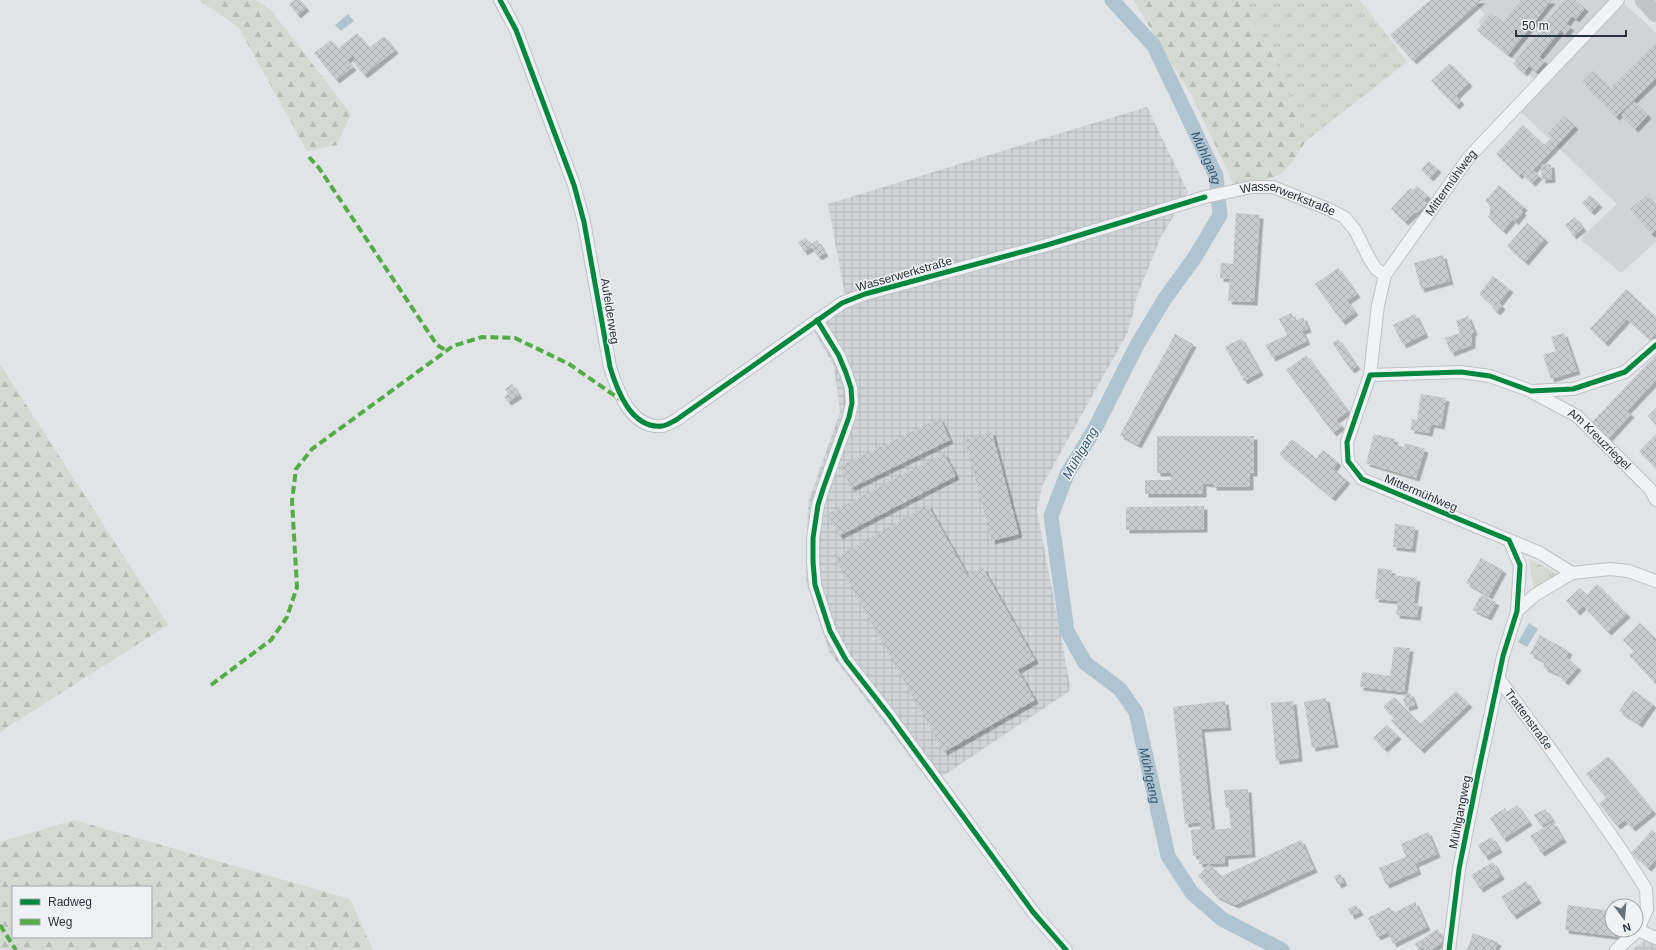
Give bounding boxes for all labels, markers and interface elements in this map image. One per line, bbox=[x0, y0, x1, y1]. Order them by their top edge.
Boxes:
scale bar bbox=[1516, 12, 1626, 38]
text: 50 m bbox=[1522, 19, 1549, 33]
water label: Mühlgang bbox=[1188, 129, 1224, 186]
street label: Mittermühlweg bbox=[1422, 147, 1479, 218]
street label: Wasserwerkstraße bbox=[1239, 180, 1338, 219]
street label: Wasserwerkstraße bbox=[854, 253, 954, 294]
street label: Aufelderweg bbox=[598, 277, 622, 345]
street label: Am Kreuzriegel bbox=[1566, 406, 1634, 473]
water label: Mühlgang bbox=[1059, 424, 1101, 481]
street label: Mittermühlweg bbox=[1382, 471, 1460, 515]
street label: Trattenstraße bbox=[1502, 686, 1556, 753]
water label: Mühlgang bbox=[1137, 746, 1164, 806]
street label: Mühlgangweg bbox=[1446, 774, 1474, 850]
legend bbox=[12, 886, 152, 938]
text: Radweg bbox=[48, 895, 92, 909]
north arrow bbox=[1604, 898, 1644, 938]
text: Weg bbox=[48, 915, 72, 929]
text: N bbox=[1621, 921, 1632, 934]

